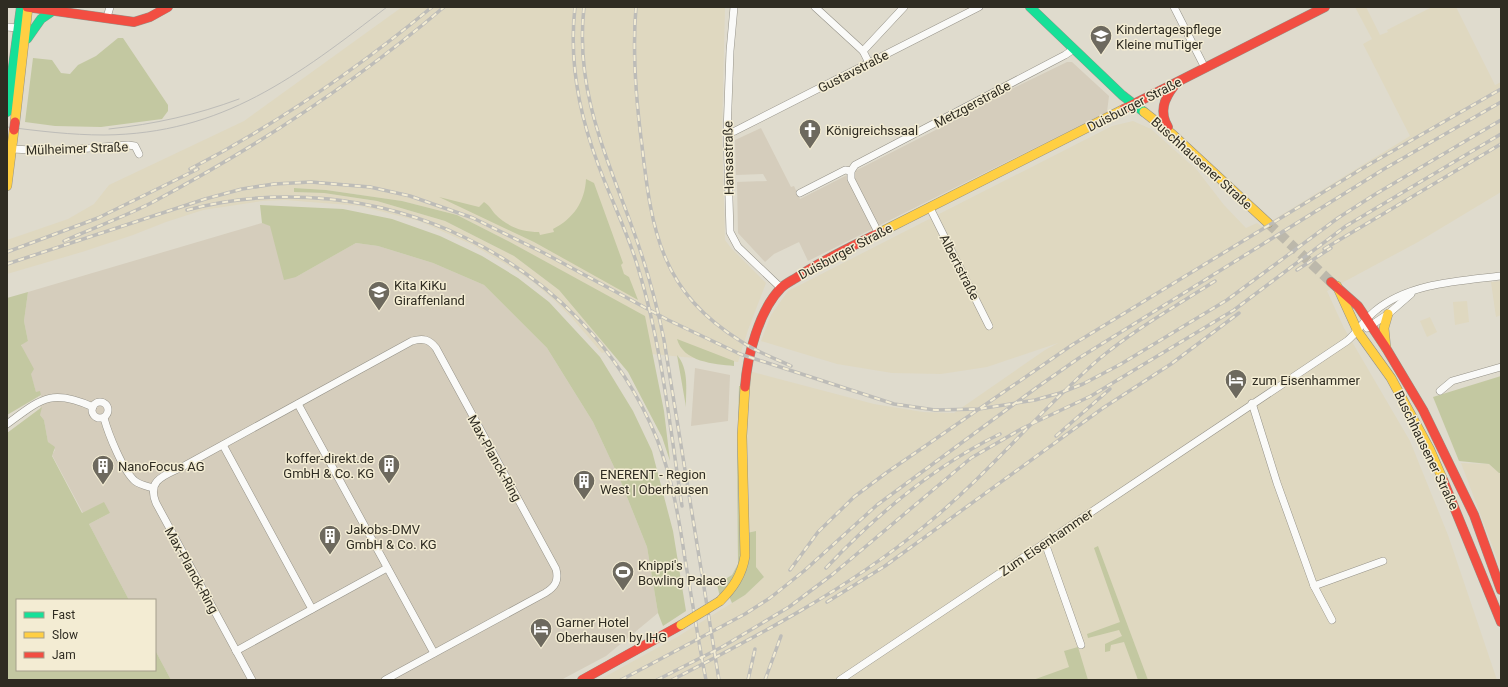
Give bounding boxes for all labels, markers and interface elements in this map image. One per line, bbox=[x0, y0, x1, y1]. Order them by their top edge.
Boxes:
place label: Kindertagespflege Kleine muTiger bbox=[1116, 22, 1222, 52]
school or university icon: Kindertagespflege Kleine muTiger bbox=[1088, 23, 1114, 56]
street label: Gustavstraße bbox=[815, 47, 891, 96]
street label: Duisburger Straße bbox=[1085, 74, 1184, 135]
street label: Metzgerstraße bbox=[932, 78, 1013, 131]
street label: Buschhausener Straße bbox=[1148, 114, 1255, 213]
church icon: Königreichssaal bbox=[797, 117, 823, 150]
street label: Hansastraße bbox=[720, 121, 737, 195]
place label: Königreichssaal bbox=[826, 123, 918, 138]
street label: Mülheimer Straße bbox=[25, 139, 129, 158]
street label: Duisburger Straße bbox=[796, 220, 895, 282]
street label: Albertstraße bbox=[937, 232, 983, 303]
place label: Kita KiKu Giraffenland bbox=[394, 278, 465, 308]
school or university icon: Kita KiKu Giraffenland bbox=[366, 279, 392, 312]
hotel icon: zum Eisenhammer bbox=[1223, 367, 1249, 400]
place label: zum Eisenhammer bbox=[1252, 373, 1360, 388]
street label: Buschhausener Straße bbox=[1391, 388, 1462, 512]
street label: Max-Planck-Ring bbox=[465, 412, 525, 504]
place label: koffer-direkt.de GmbH & Co. KG bbox=[283, 451, 374, 481]
building icon: koffer-direkt.de GmbH & Co. KG bbox=[376, 452, 402, 485]
building icon: NanoFocus AG bbox=[90, 453, 116, 486]
place label: NanoFocus AG bbox=[118, 459, 205, 474]
place label: ENERENT - Region West | Oberhausen bbox=[600, 467, 709, 497]
building icon: ENERENT - Region West | Oberhausen bbox=[571, 468, 597, 501]
street label: Zum Eisenhammer bbox=[997, 505, 1096, 579]
place label: Jakobs-DMV GmbH & Co. KG bbox=[346, 522, 437, 552]
building icon: Jakobs-DMV GmbH & Co. KG bbox=[317, 523, 343, 556]
street label: Max-Planck-Ring bbox=[162, 524, 222, 616]
place label: Knippi's Bowling Palace bbox=[638, 558, 727, 588]
sports icon: Knippi's Bowling Palace bbox=[610, 559, 636, 592]
legend bbox=[16, 599, 156, 671]
text: Fast bbox=[52, 608, 75, 622]
place label: Garner Hotel Oberhausen by IHG bbox=[556, 615, 667, 645]
hotel icon: Garner Hotel Oberhausen by IHG bbox=[528, 616, 554, 649]
text: Slow bbox=[52, 628, 78, 642]
text: Jam bbox=[52, 648, 76, 662]

